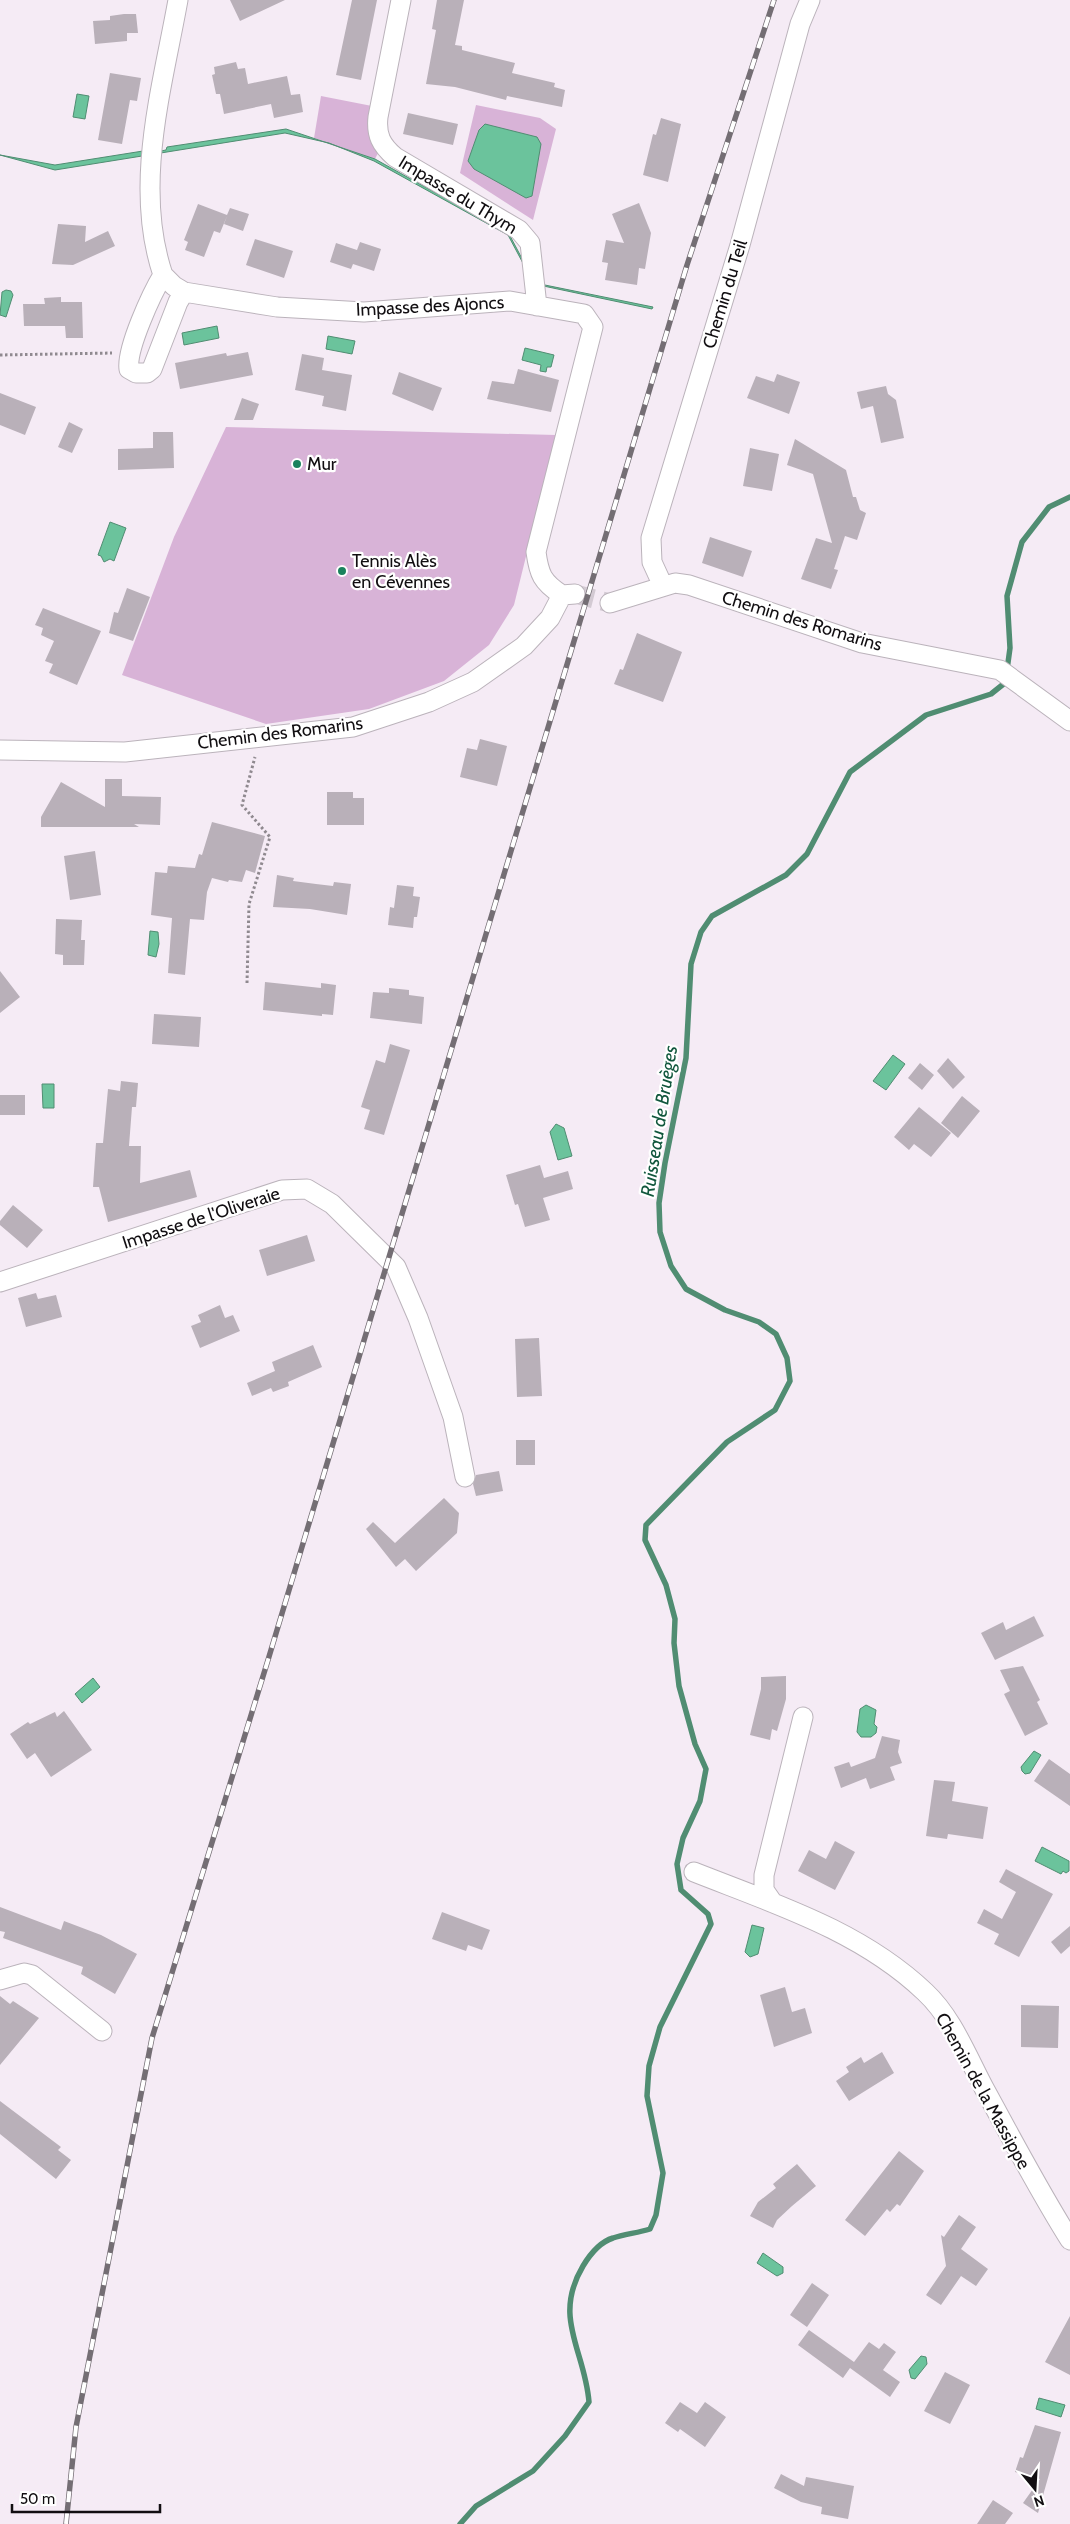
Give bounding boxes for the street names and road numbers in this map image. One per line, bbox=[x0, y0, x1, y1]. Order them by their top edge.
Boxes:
street label: Impasse du Thym bbox=[395, 151, 521, 239]
street label: Chemin du Teil bbox=[698, 236, 752, 351]
street label: Impasse des Ajoncs bbox=[355, 291, 505, 321]
street label: Chemin des Romarins bbox=[719, 586, 885, 656]
street label: Chemin des Romarins bbox=[196, 712, 364, 754]
street label: Impasse de l'Oliveraie bbox=[119, 1182, 283, 1254]
street label: Chemin de la Massippe bbox=[931, 2009, 1035, 2173]

